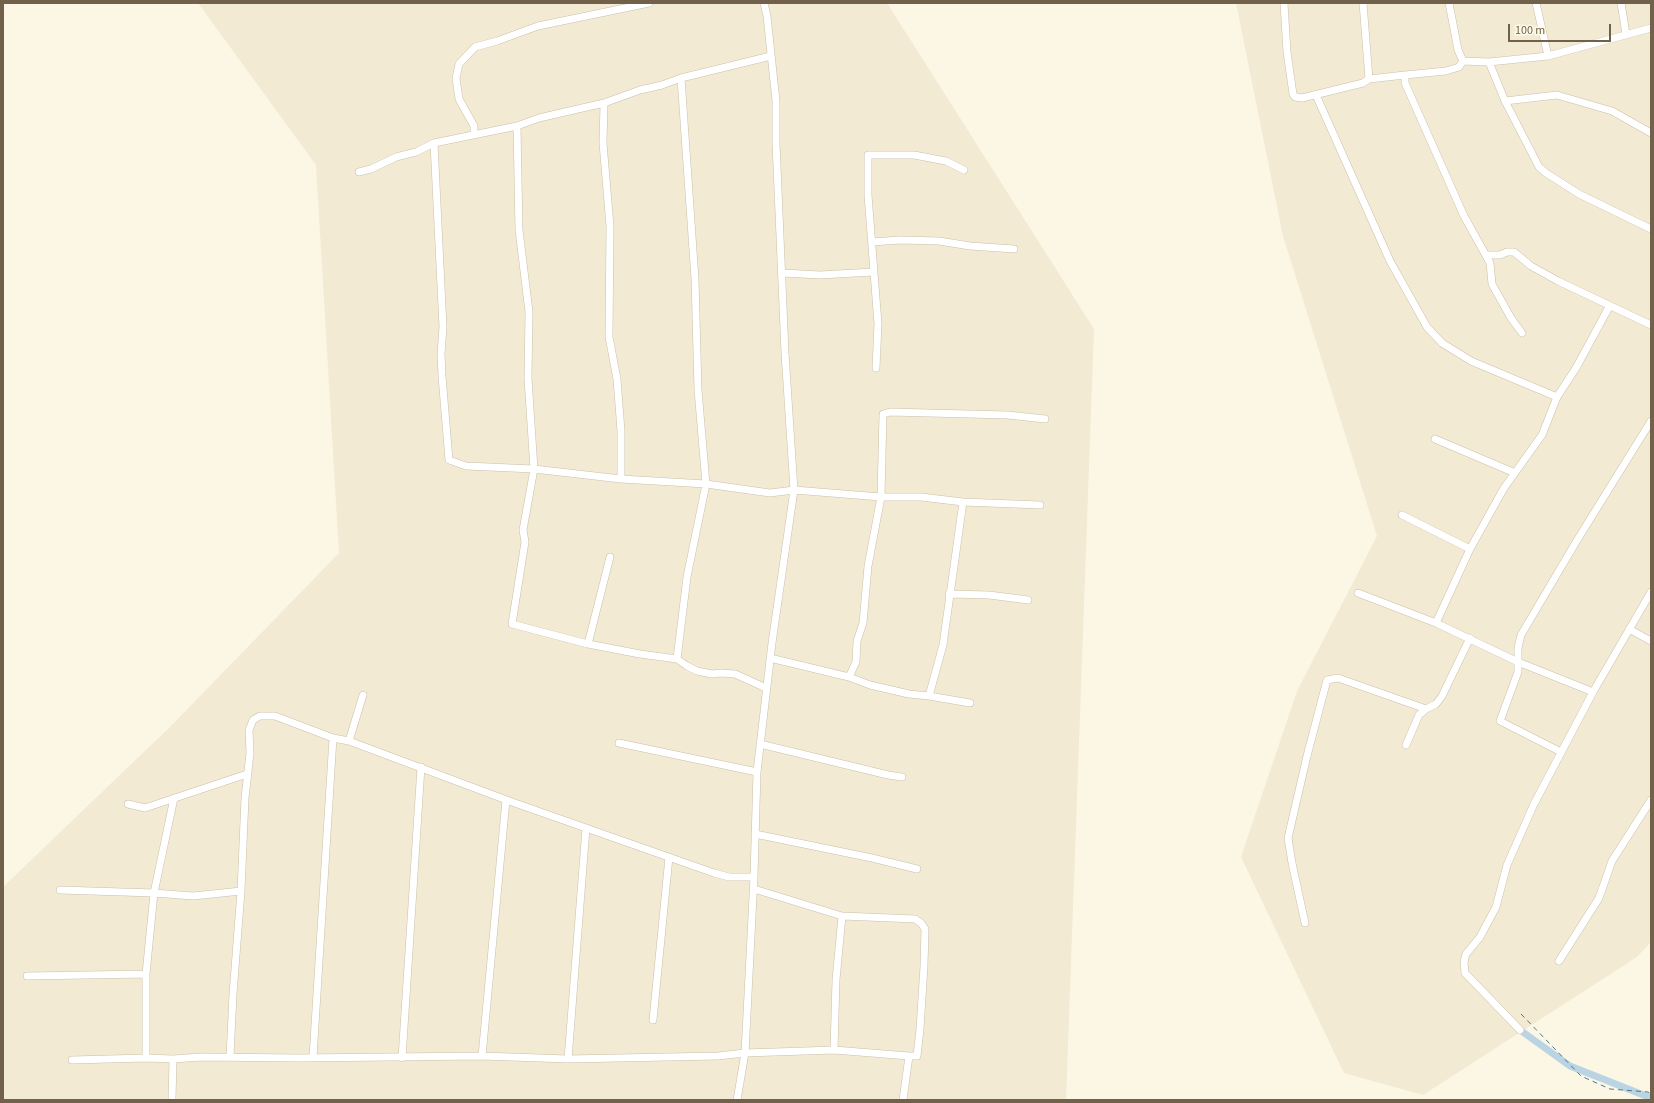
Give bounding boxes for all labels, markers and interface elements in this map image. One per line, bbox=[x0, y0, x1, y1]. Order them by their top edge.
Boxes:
scale bar bbox=[1510, 16, 1613, 42]
text: 100 m bbox=[1515, 22, 1545, 39]

